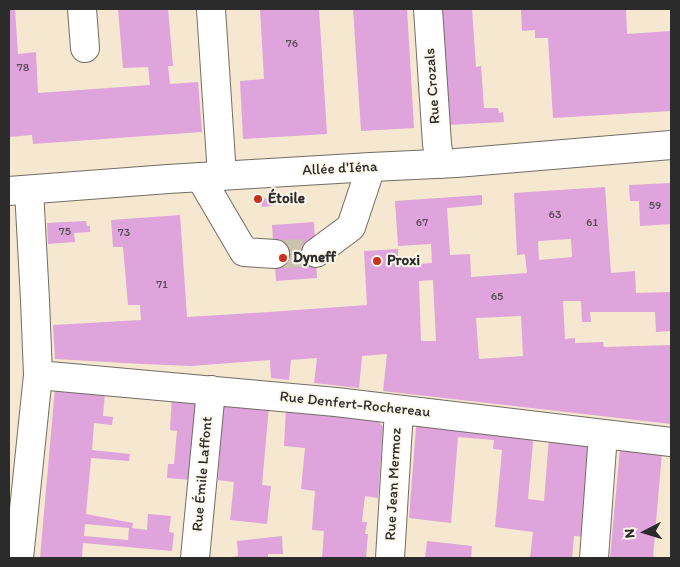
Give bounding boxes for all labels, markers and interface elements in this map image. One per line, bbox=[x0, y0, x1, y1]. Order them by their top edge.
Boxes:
house number: 76 bbox=[286, 37, 298, 51]
street label: Rue Crozals bbox=[421, 47, 445, 125]
house number: 78 bbox=[17, 61, 29, 75]
street label: Allée d'Iéna bbox=[302, 158, 378, 180]
place label: Étoile bbox=[268, 190, 305, 208]
marker: Étoile bbox=[252, 193, 264, 205]
house number: 59 bbox=[649, 199, 661, 213]
house number: 63 bbox=[549, 208, 561, 222]
house number: 67 bbox=[416, 216, 428, 230]
house number: 61 bbox=[586, 216, 598, 230]
house number: 75 bbox=[59, 225, 71, 239]
house number: 73 bbox=[118, 226, 130, 240]
place label: Dyneff bbox=[293, 249, 336, 267]
marker: Dyneff bbox=[277, 252, 289, 264]
place label: Proxi bbox=[387, 252, 420, 270]
marker: Proxi bbox=[371, 255, 383, 267]
house number: 71 bbox=[156, 278, 168, 292]
house number: 65 bbox=[491, 290, 503, 304]
street label: Rue Denfert-Rochereau bbox=[279, 388, 431, 422]
street label: Rue Émile Laffont bbox=[189, 416, 217, 532]
street label: Rue Jean Mermoz bbox=[382, 427, 406, 541]
north arrow bbox=[620, 507, 670, 557]
text: N bbox=[621, 528, 638, 539]

